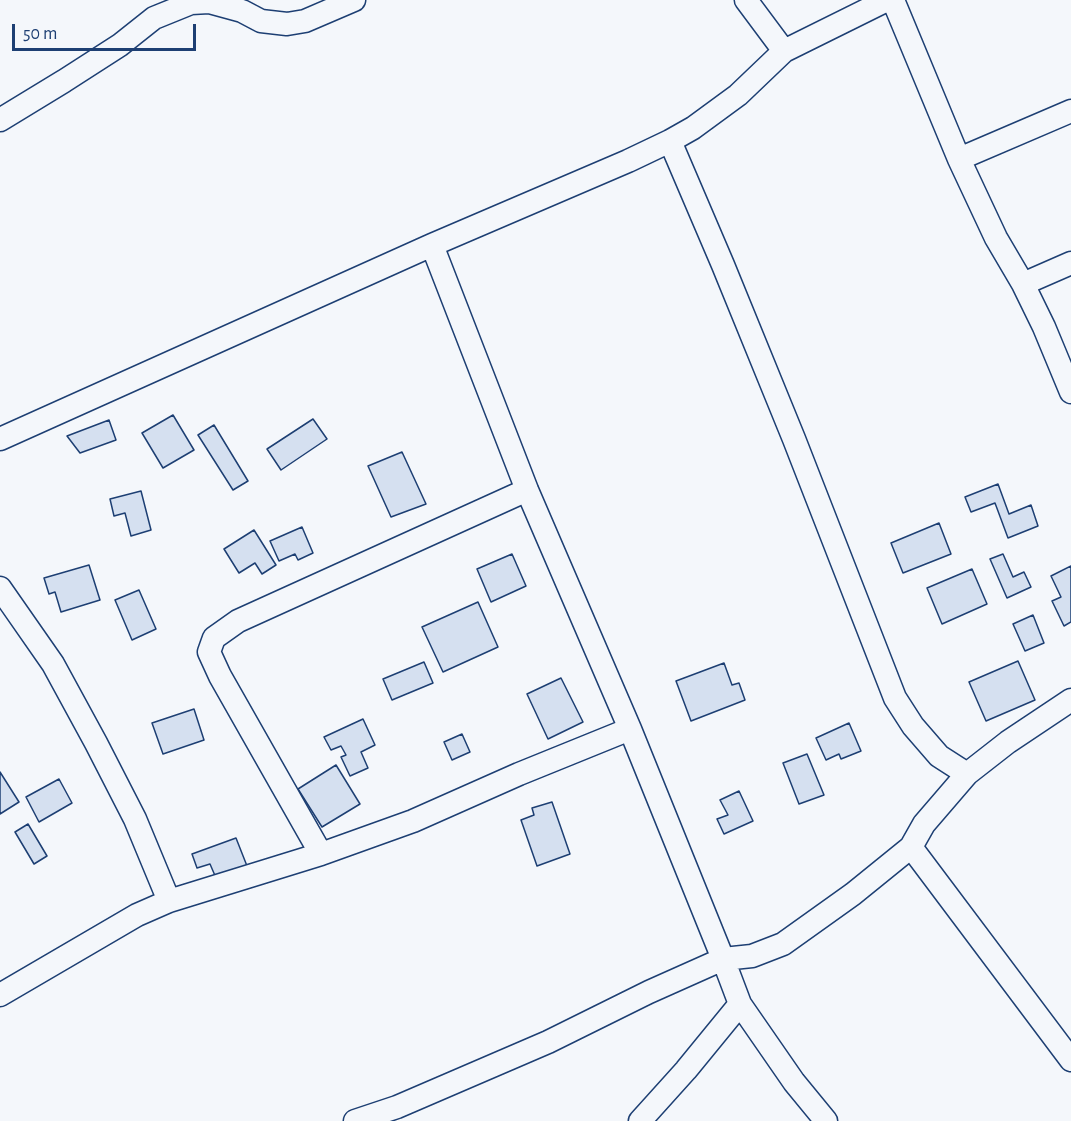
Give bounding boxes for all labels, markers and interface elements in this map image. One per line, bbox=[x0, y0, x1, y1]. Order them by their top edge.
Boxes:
scale bar bbox=[15, 12, 200, 50]
text: 50 m bbox=[23, 25, 57, 43]

